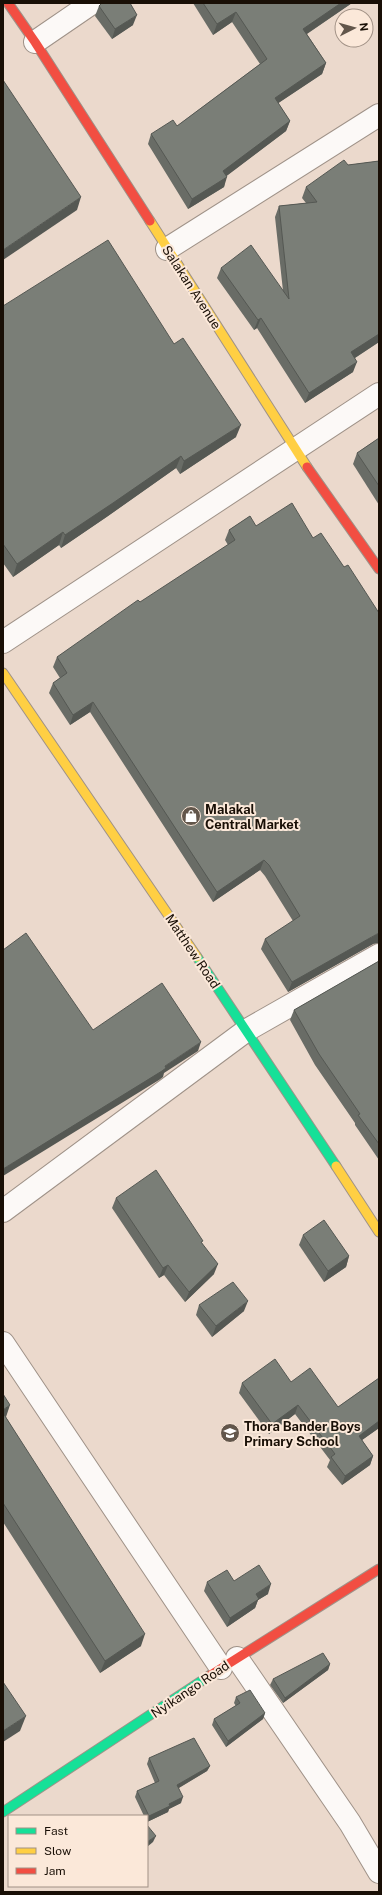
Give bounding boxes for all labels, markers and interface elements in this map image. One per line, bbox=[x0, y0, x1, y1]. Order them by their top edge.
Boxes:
north arrow bbox=[334, 8, 374, 48]
text: N bbox=[358, 22, 370, 32]
street label: Salakan Avenue bbox=[159, 243, 224, 332]
place label: Malakal Central Market bbox=[205, 802, 299, 832]
shop icon: Malakal Central Market bbox=[180, 805, 202, 827]
street label: Matthew Road bbox=[162, 911, 223, 991]
place label: Thora Bander Boys Primary School bbox=[244, 1419, 361, 1449]
school or university icon: Thora Bander Boys Primary School bbox=[219, 1422, 241, 1444]
street label: Nyikango Road bbox=[148, 1658, 232, 1721]
legend bbox=[8, 1815, 148, 1887]
text: Fast bbox=[44, 1824, 69, 1838]
text: Slow bbox=[44, 1844, 72, 1858]
text: Jam bbox=[44, 1864, 66, 1878]

